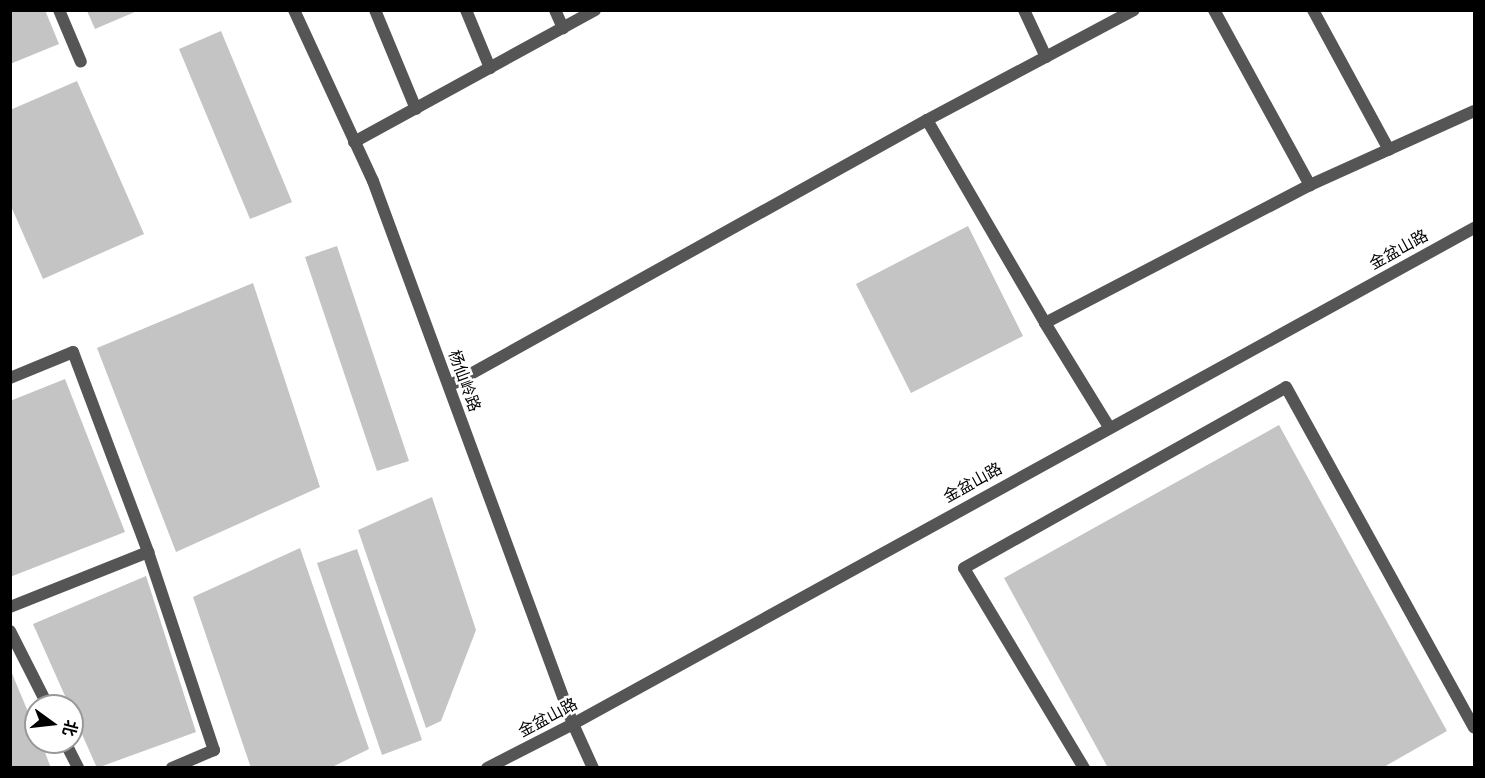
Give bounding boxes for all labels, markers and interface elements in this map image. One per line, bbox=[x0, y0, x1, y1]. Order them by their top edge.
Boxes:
street label: 金盆山路 bbox=[1366, 226, 1432, 274]
street label: 杨仙岭路 bbox=[444, 348, 484, 414]
street label: 金盆山路 bbox=[940, 459, 1006, 507]
north arrow bbox=[24, 694, 84, 754]
street label: 金盆山路 bbox=[515, 695, 581, 741]
text: 北 bbox=[59, 718, 81, 738]

